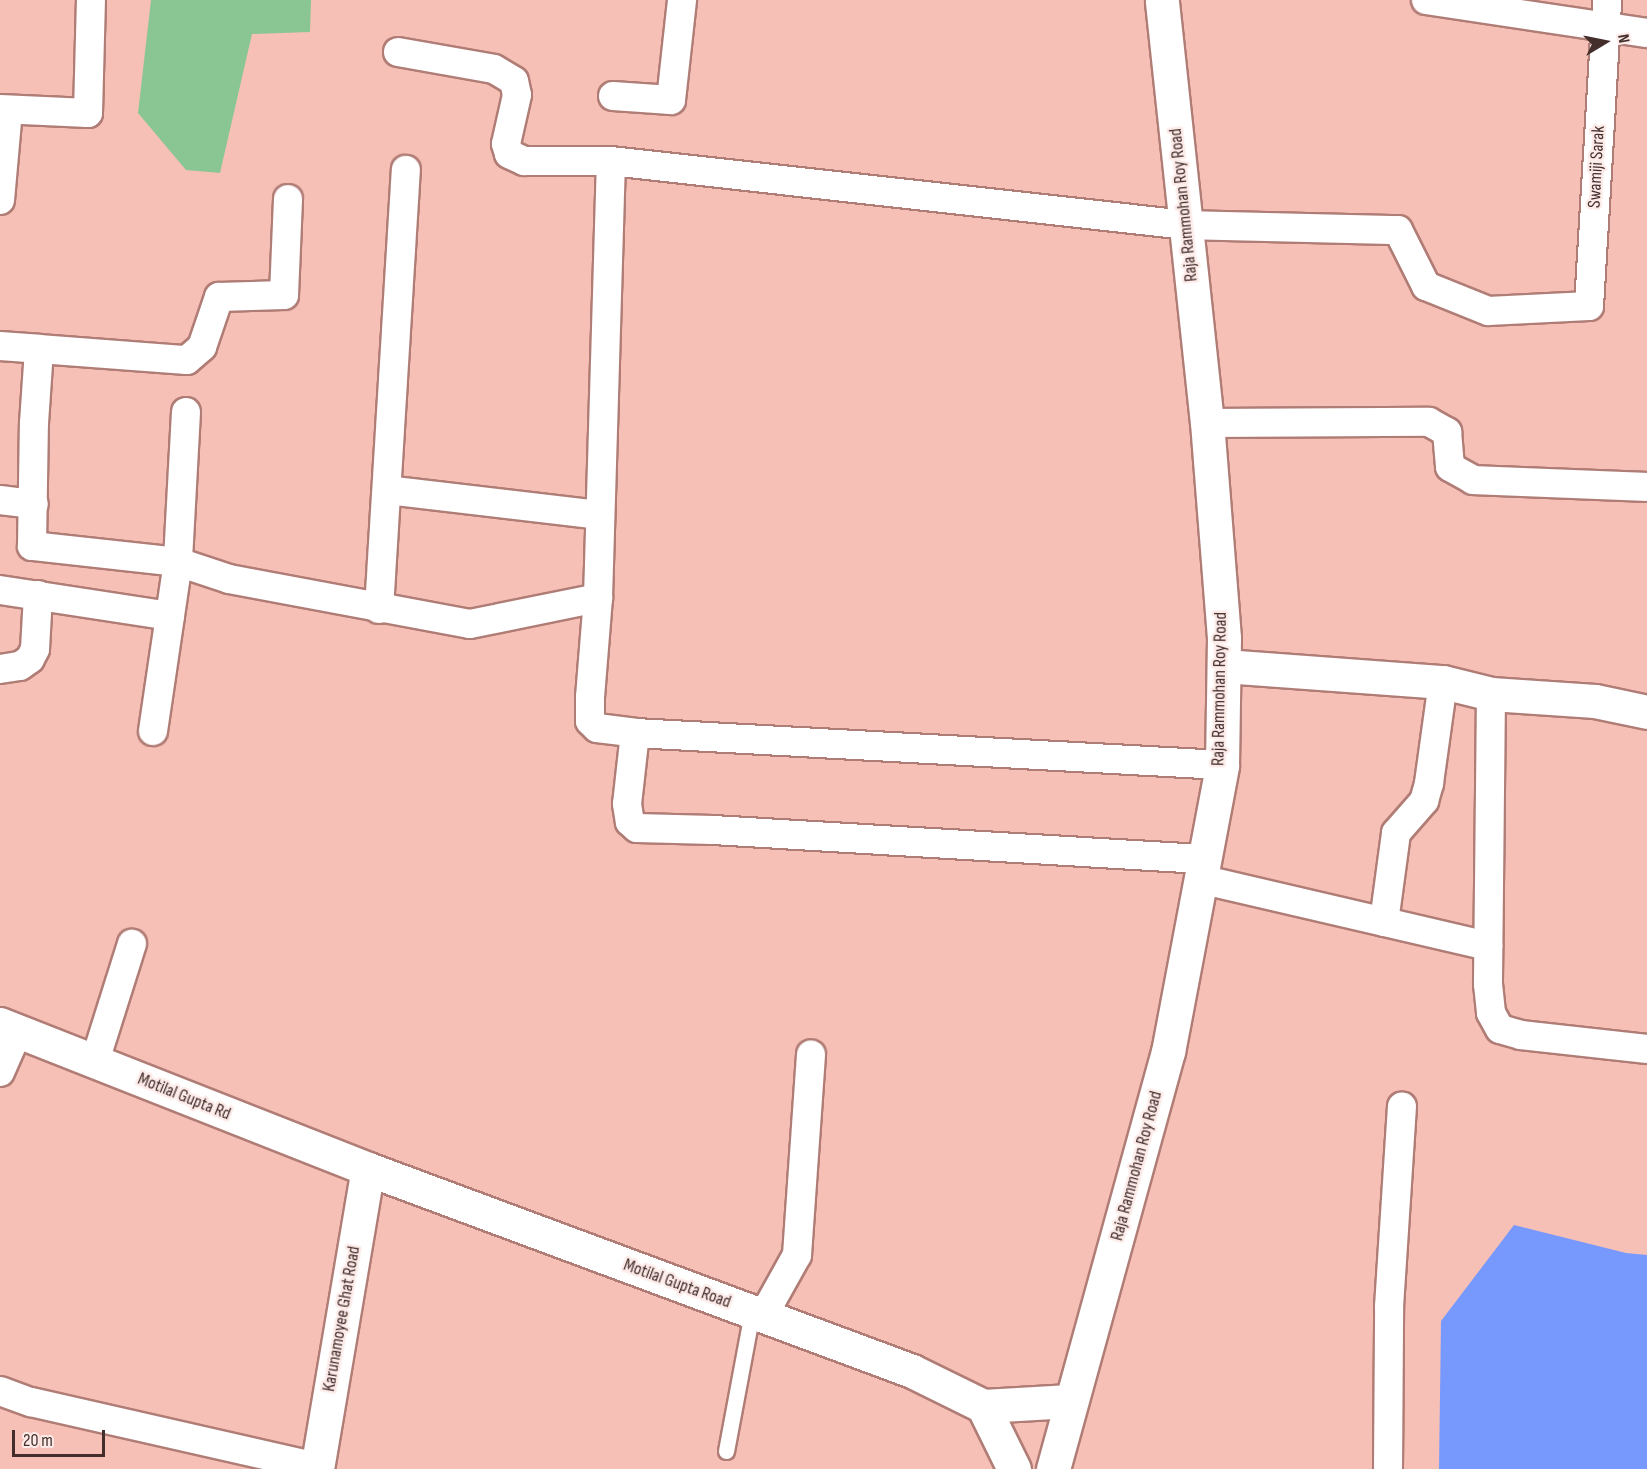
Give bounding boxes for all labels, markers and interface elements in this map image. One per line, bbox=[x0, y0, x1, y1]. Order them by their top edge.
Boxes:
north arrow bbox=[1575, 12, 1635, 72]
text: N bbox=[1613, 33, 1633, 45]
street label: Swamiji Sarak bbox=[1584, 125, 1610, 209]
street label: Raja Rammohan Roy Road bbox=[1165, 127, 1203, 283]
street label: Raja Rammohan Roy Road bbox=[1208, 612, 1232, 766]
street label: Motilal Gupta Rd bbox=[134, 1069, 234, 1125]
street label: Raja Rammohan Roy Road bbox=[1107, 1089, 1167, 1243]
street label: Karunamoyee Ghat Road bbox=[319, 1245, 365, 1393]
street label: Motilal Gupta Road bbox=[620, 1255, 734, 1313]
scale bar bbox=[15, 1418, 108, 1456]
text: 20 m bbox=[23, 1430, 53, 1451]

